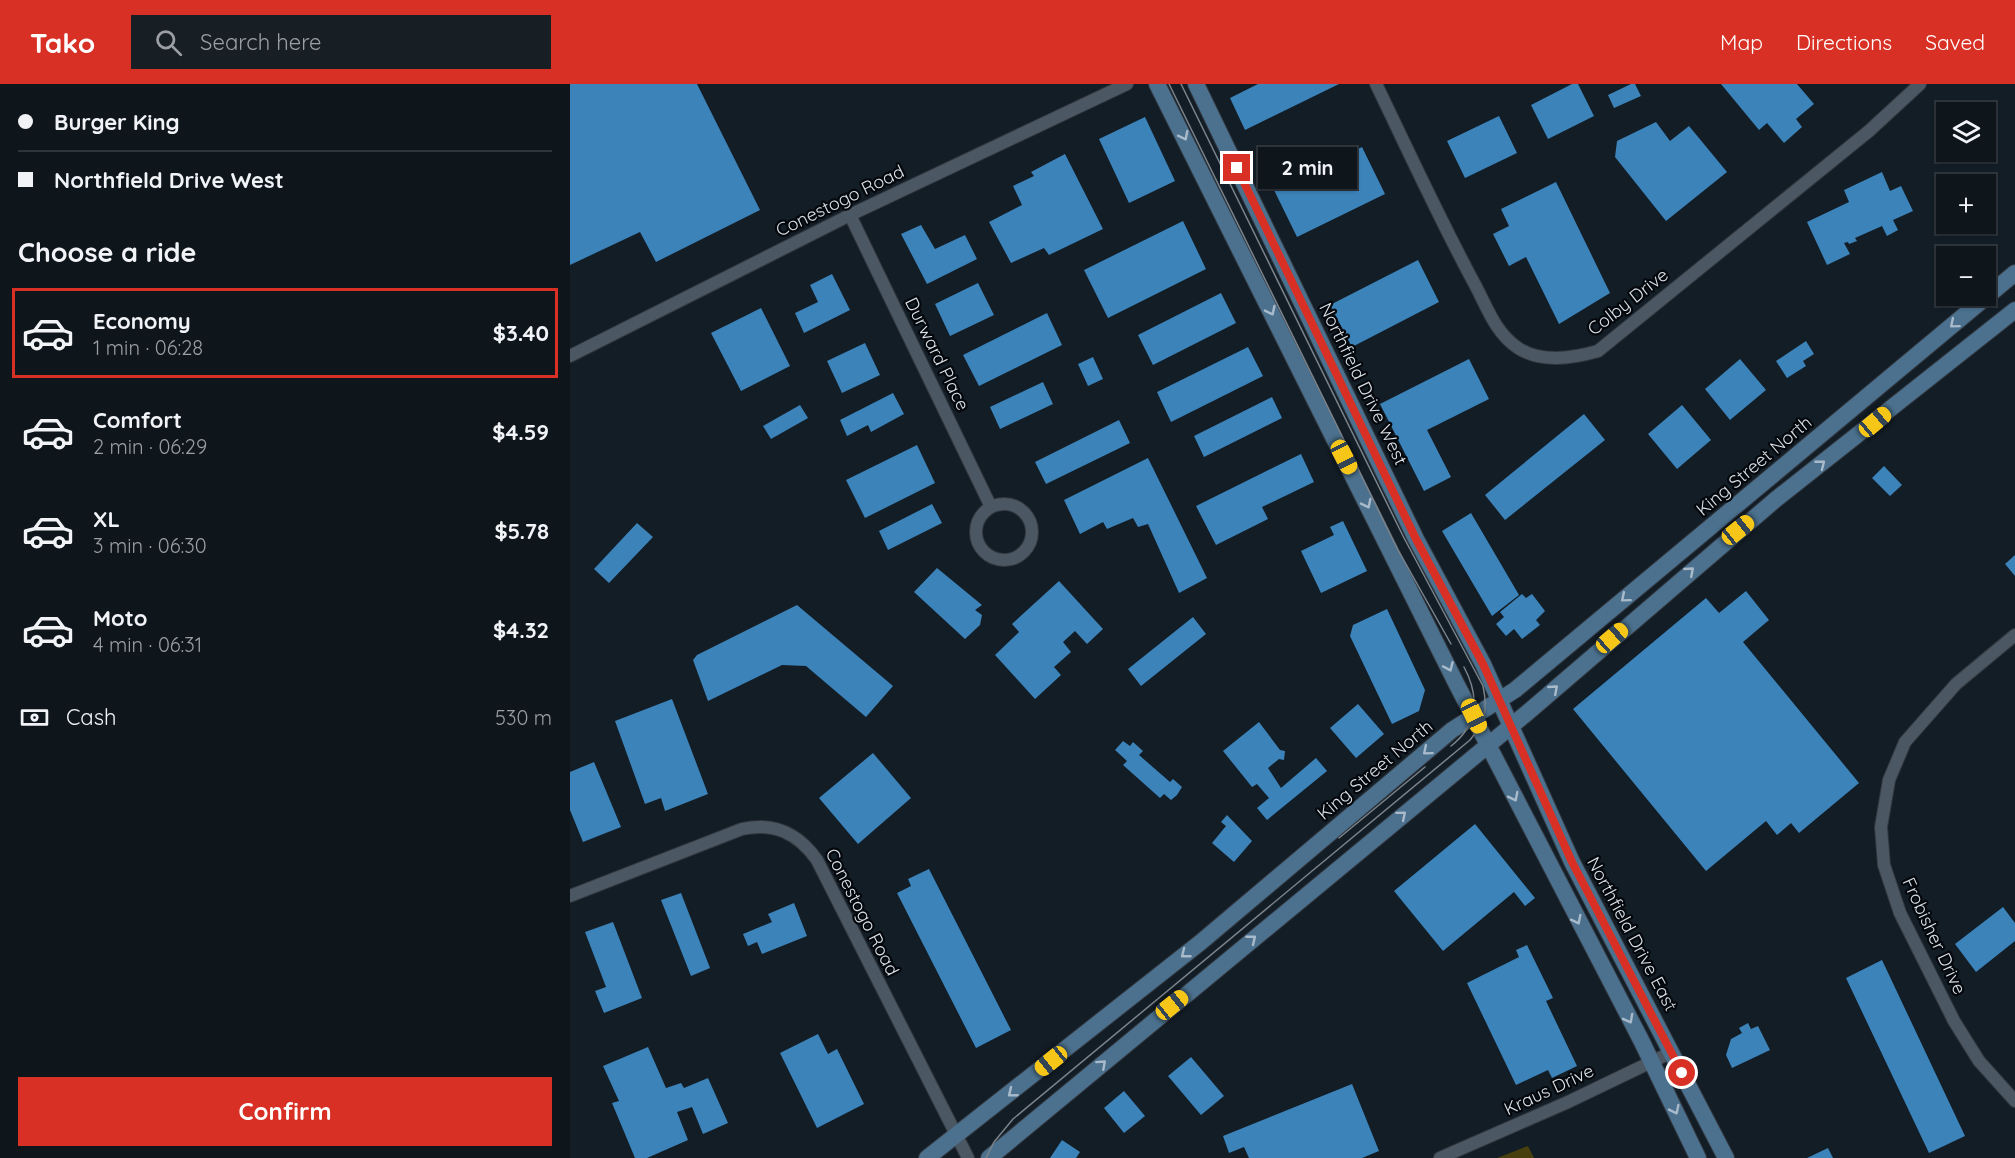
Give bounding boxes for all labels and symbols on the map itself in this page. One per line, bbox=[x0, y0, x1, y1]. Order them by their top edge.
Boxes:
one-way arrow bbox=[1176, 130, 1188, 141]
callout: 2 min bbox=[1258, 147, 1357, 189]
route end bbox=[1223, 154, 1250, 181]
street label: Conestogo Road bbox=[772, 160, 908, 242]
street label: Colby Drive bbox=[1583, 263, 1673, 340]
street label: Durward Place bbox=[900, 293, 975, 414]
street label: Northfield Drive West bbox=[1314, 299, 1413, 469]
one-way arrow bbox=[1264, 304, 1275, 315]
one-way arrow bbox=[1950, 317, 1961, 328]
car bbox=[1855, 404, 1895, 440]
street label: King Street North bbox=[1691, 411, 1816, 521]
car bbox=[1328, 437, 1360, 477]
one-way arrow bbox=[1814, 460, 1825, 471]
one-way arrow bbox=[1360, 498, 1372, 509]
car bbox=[1718, 512, 1758, 548]
one-way arrow bbox=[1683, 567, 1693, 578]
one-way arrow bbox=[1621, 591, 1632, 602]
car bbox=[1593, 619, 1631, 657]
one-way arrow bbox=[1442, 661, 1454, 672]
one-way arrow bbox=[1547, 685, 1558, 696]
car bbox=[1458, 696, 1490, 736]
street label: King Street North bbox=[1312, 715, 1437, 825]
one-way arrow bbox=[1423, 744, 1434, 755]
one-way arrow bbox=[1506, 790, 1518, 801]
one-way arrow bbox=[1395, 811, 1406, 822]
street label: Conestogo Road bbox=[820, 844, 904, 979]
street label: Northfield Drive East bbox=[1582, 853, 1683, 1015]
street label: Frobisher Drive bbox=[1897, 874, 1972, 998]
one-way arrow bbox=[1570, 913, 1582, 924]
one-way arrow bbox=[1245, 936, 1256, 947]
one-way arrow bbox=[1181, 947, 1192, 958]
car bbox=[1152, 987, 1192, 1023]
one-way arrow bbox=[1622, 1012, 1633, 1023]
car bbox=[1031, 1043, 1071, 1079]
street label: Kraus Drive bbox=[1500, 1059, 1597, 1120]
route start bbox=[1668, 1059, 1695, 1086]
one-way arrow bbox=[1095, 1060, 1105, 1071]
one-way arrow bbox=[1007, 1085, 1018, 1096]
one-way arrow bbox=[1667, 1104, 1679, 1115]

